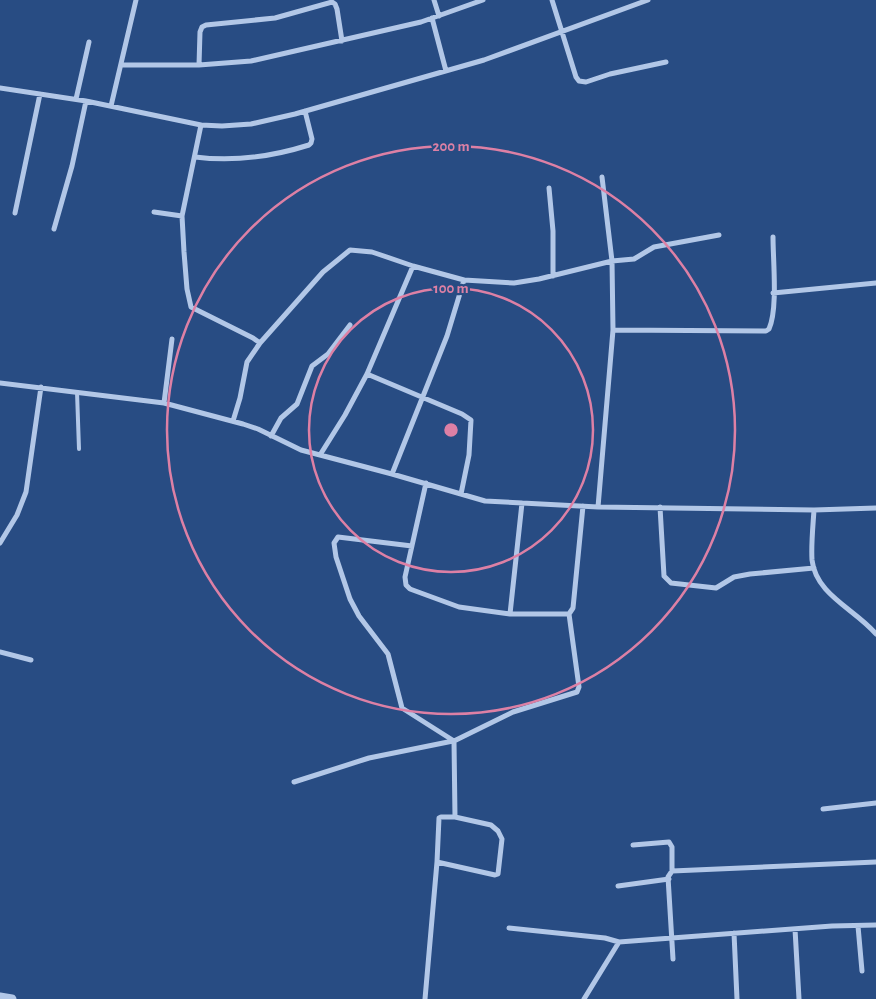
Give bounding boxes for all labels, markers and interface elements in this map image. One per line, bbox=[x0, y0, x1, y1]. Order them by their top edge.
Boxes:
text: 200 m bbox=[432, 139, 470, 154]
text: 100 m bbox=[433, 281, 469, 296]
centre of rings bbox=[442, 421, 460, 439]

